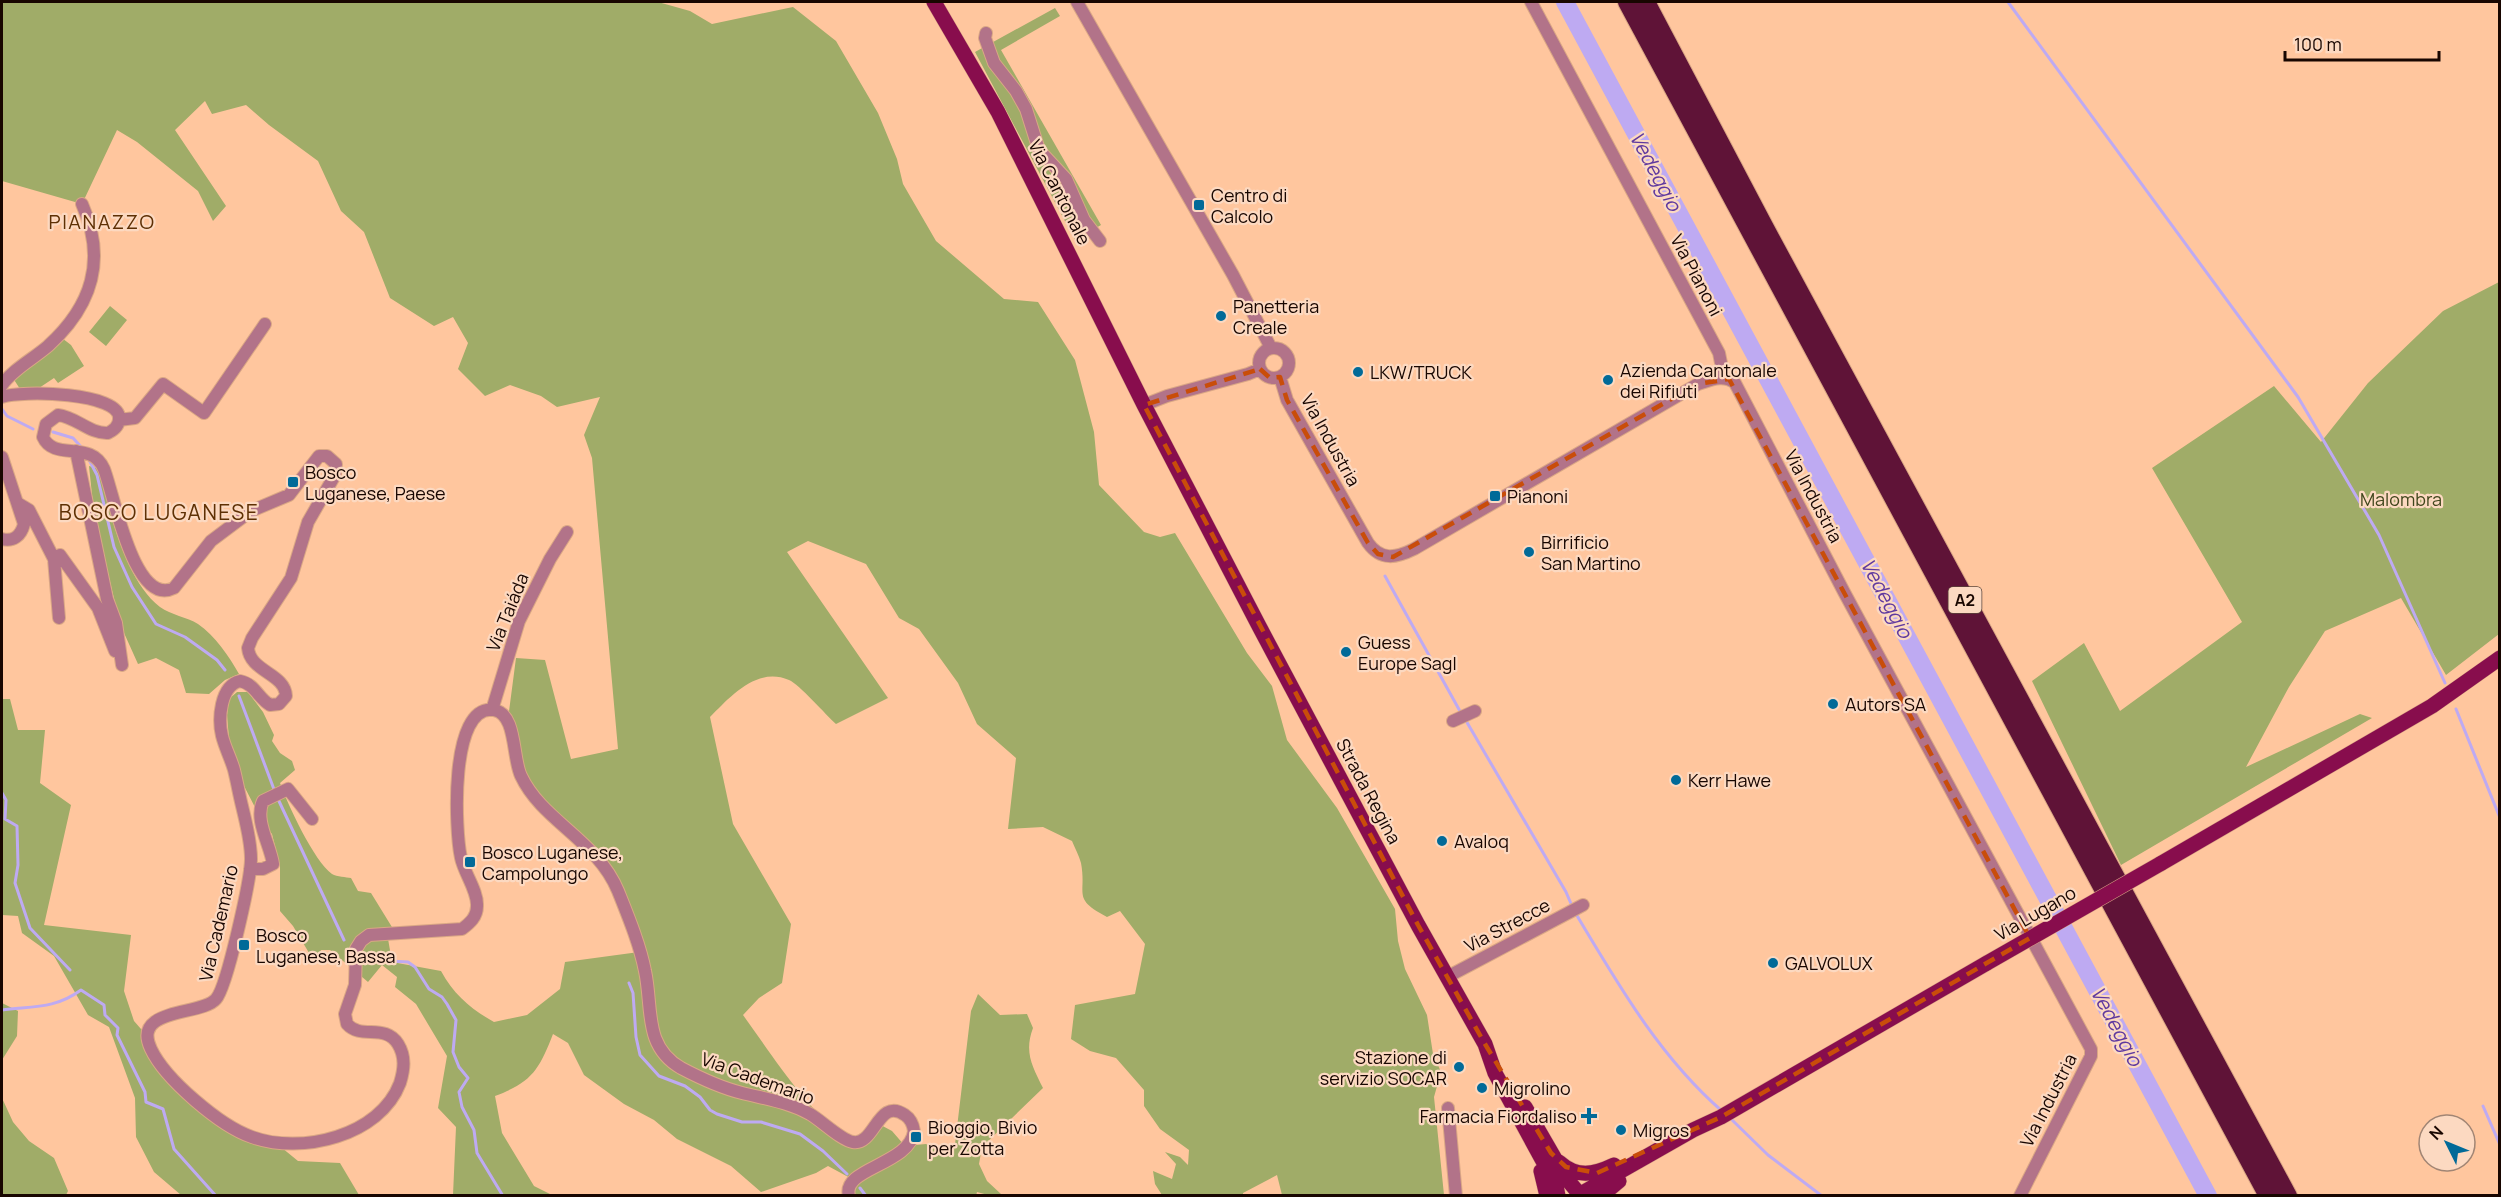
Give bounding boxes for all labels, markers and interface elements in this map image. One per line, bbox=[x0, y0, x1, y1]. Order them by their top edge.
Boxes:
scale bar bbox=[2285, 24, 2440, 62]
text: 100 m bbox=[2294, 32, 2342, 56]
water label: Vedeggio bbox=[1624, 127, 1689, 216]
street label: Via Cantonale bbox=[1023, 135, 1097, 249]
place label: Centro di Calcolo bbox=[1211, 183, 1287, 228]
marker: Centro di Calcolo bbox=[1192, 198, 1206, 212]
district label: PIANAZZO bbox=[49, 208, 155, 235]
street label: Via Pianoni bbox=[1665, 230, 1729, 320]
place label: Panetteria Creale bbox=[1233, 294, 1319, 339]
marker: Panetteria Creale bbox=[1214, 309, 1228, 323]
place label: Azienda Cantonale dei Rifiuti bbox=[1620, 358, 1777, 403]
place label: LKW/TRUCK bbox=[1370, 360, 1472, 384]
marker: LKW/TRUCK bbox=[1351, 365, 1365, 379]
marker: Azienda Cantonale dei Rifiuti bbox=[1601, 373, 1615, 387]
street label: Via Industria bbox=[1296, 390, 1366, 490]
street label: Via Industria bbox=[1779, 445, 1849, 547]
place label: Bosco Luganese, Paese bbox=[305, 460, 446, 505]
marker: Bosco Luganese, Paese bbox=[286, 475, 300, 489]
place label: Pianoni bbox=[1507, 484, 1568, 508]
park label: Malombra bbox=[2360, 487, 2442, 511]
marker: Pianoni bbox=[1488, 489, 1502, 503]
district label: BOSCO LUGANESE bbox=[59, 498, 259, 526]
place label: Birrificio San Martino bbox=[1541, 530, 1641, 575]
marker: Birrificio San Martino bbox=[1522, 545, 1536, 559]
water label: Vedeggio bbox=[1855, 554, 1920, 643]
street label: Via Taiáda bbox=[480, 569, 534, 655]
road number: A2 bbox=[1948, 587, 1982, 613]
place label: Guess Europe Sagl bbox=[1358, 630, 1457, 675]
marker: Guess Europe Sagl bbox=[1339, 645, 1353, 659]
place label: Autors SA bbox=[1845, 692, 1927, 716]
marker: Autors SA bbox=[1826, 697, 1840, 711]
street label: Strada Regina bbox=[1331, 734, 1407, 848]
place label: Kerr Hawe bbox=[1688, 768, 1771, 792]
marker: Kerr Hawe bbox=[1669, 773, 1683, 787]
place label: Avaloq bbox=[1454, 829, 1509, 853]
marker: Avaloq bbox=[1435, 834, 1449, 848]
place label: Bosco Luganese, Campolungo bbox=[482, 840, 623, 885]
marker: Bosco Luganese, Campolungo bbox=[463, 855, 477, 869]
street label: Via Cademario bbox=[193, 862, 243, 984]
street label: Via Lugano bbox=[1990, 880, 2080, 946]
street label: Via Strecce bbox=[1460, 892, 1554, 958]
place label: Bosco Luganese, Bassa bbox=[256, 923, 396, 968]
marker: Bosco Luganese, Bassa bbox=[237, 938, 251, 952]
place label: GALVOLUX bbox=[1785, 951, 1873, 975]
marker: GALVOLUX bbox=[1766, 956, 1780, 970]
water label: Vedeggio bbox=[2085, 982, 2150, 1071]
place label: Stazione di servizio SOCAR bbox=[1320, 1045, 1447, 1090]
street label: Via Cademario bbox=[698, 1046, 818, 1110]
street label: Via Industria bbox=[2014, 1049, 2082, 1151]
marker: Stazione di servizio SOCAR bbox=[1452, 1060, 1466, 1074]
place label: Migrolino bbox=[1494, 1076, 1571, 1100]
marker: Migrolino bbox=[1475, 1081, 1489, 1095]
place label: Farmacia Fiordaliso bbox=[1420, 1104, 1577, 1128]
marker: Farmacia Fiordaliso bbox=[1582, 1109, 1596, 1123]
north arrow bbox=[2417, 1113, 2477, 1173]
place label: Bioggio, Bivio per Zotta bbox=[928, 1115, 1037, 1160]
place label: Migros bbox=[1633, 1118, 1689, 1142]
text: N bbox=[2424, 1121, 2448, 1144]
marker: Migros bbox=[1614, 1123, 1628, 1137]
marker: Bioggio, Bivio per Zotta bbox=[909, 1130, 923, 1144]

